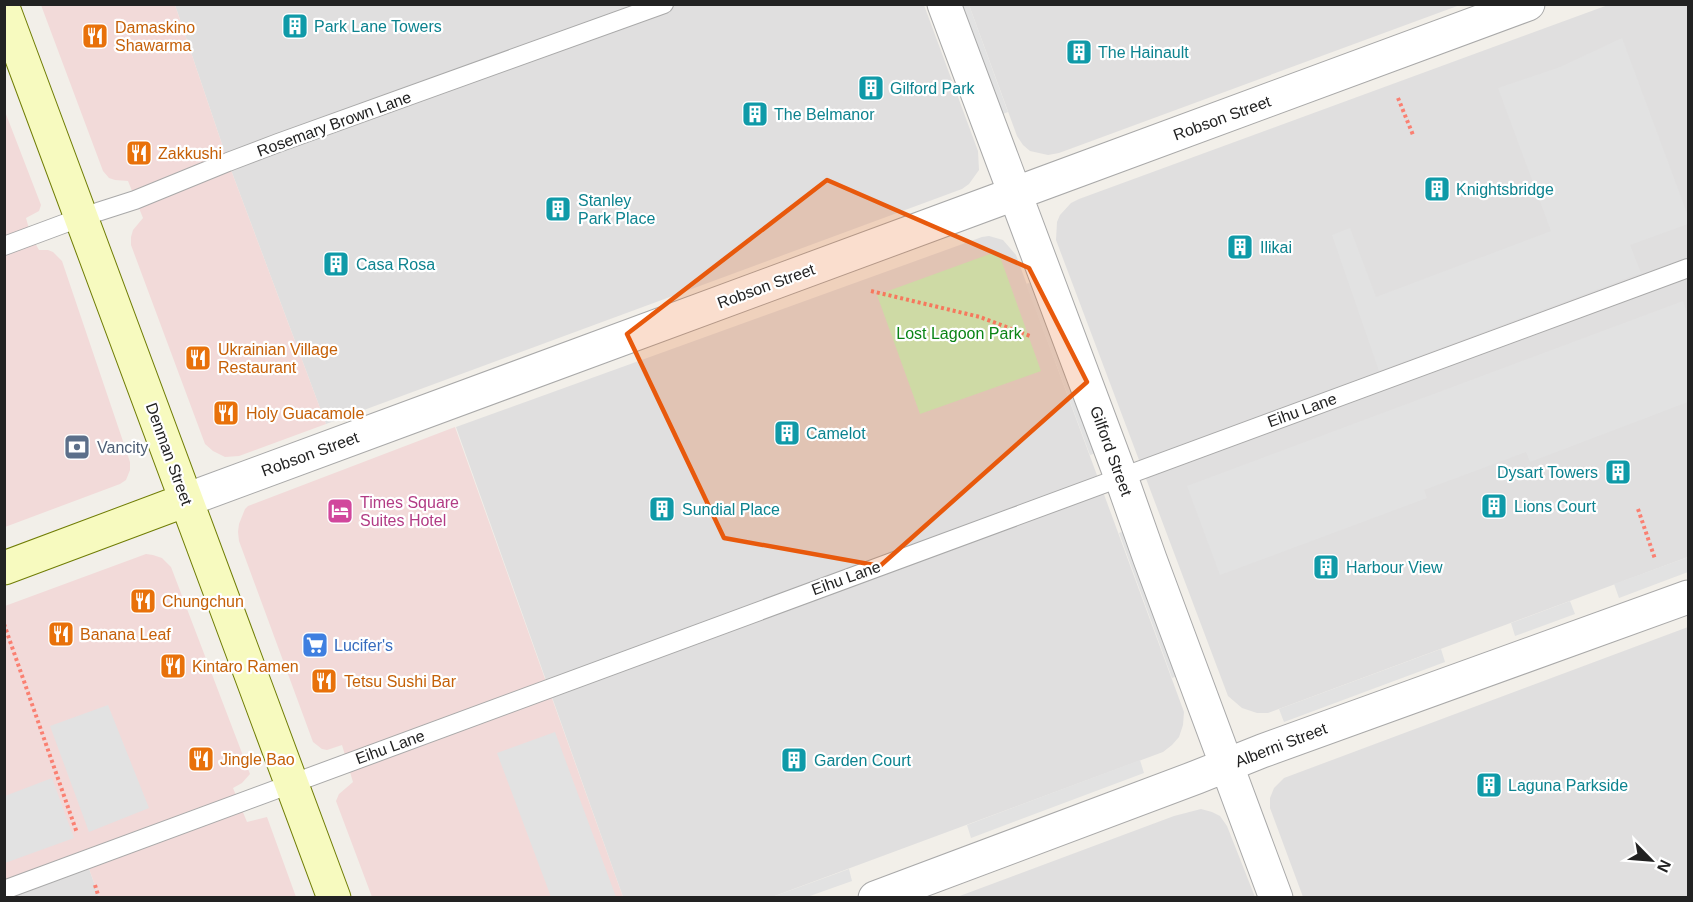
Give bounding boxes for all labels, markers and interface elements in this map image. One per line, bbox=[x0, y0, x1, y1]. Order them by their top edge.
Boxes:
building icon: Park Lane Towers bbox=[280, 11, 310, 41]
place label: Park Lane Towers bbox=[314, 18, 442, 35]
place label: Damaskino Shawarma bbox=[115, 19, 195, 54]
restaurant icon: Damaskino Shawarma bbox=[80, 21, 110, 51]
building icon: The Hainault bbox=[1064, 37, 1094, 67]
place label: The Hainault bbox=[1098, 44, 1189, 61]
building icon: Gilford Park bbox=[856, 73, 886, 103]
place label: Gilford Park bbox=[890, 80, 975, 97]
street label: Rosemary Brown Lane bbox=[255, 88, 413, 160]
street label: Robson Street bbox=[1171, 92, 1273, 143]
building icon: The Belmanor bbox=[740, 99, 770, 129]
place label: The Belmanor bbox=[774, 106, 875, 123]
restaurant icon: Zakkushi bbox=[124, 138, 154, 168]
place label: Zakkushi bbox=[158, 145, 222, 162]
building icon: Knightsbridge bbox=[1422, 174, 1452, 204]
place label: Knightsbridge bbox=[1456, 181, 1554, 198]
place label: Stanley Park Place bbox=[578, 192, 655, 227]
building icon: Stanley Park Place bbox=[543, 194, 573, 224]
building icon: Ilikai bbox=[1225, 232, 1255, 262]
place label: Ilikai bbox=[1260, 239, 1292, 256]
building icon: Casa Rosa bbox=[321, 249, 351, 279]
place label: Casa Rosa bbox=[356, 256, 435, 273]
street label: Robson Street bbox=[715, 260, 817, 311]
park label: Lost Lagoon Park bbox=[896, 325, 1023, 342]
place label: Ukrainian Village Restaurant bbox=[218, 341, 338, 376]
restaurant icon: Ukrainian Village Restaurant bbox=[183, 343, 213, 373]
street label: Eihu Lane bbox=[1265, 390, 1339, 430]
restaurant icon: Holy Guacamole bbox=[211, 398, 241, 428]
street label: Denman Street bbox=[143, 401, 196, 508]
street label: Gilford Street bbox=[1087, 404, 1135, 499]
place label: Holy Guacamole bbox=[246, 405, 364, 422]
building icon: Camelot bbox=[772, 418, 802, 448]
place label: Camelot bbox=[806, 425, 866, 442]
street label: Robson Street bbox=[259, 428, 361, 479]
bank icon: Vancity bbox=[62, 432, 92, 462]
place label: Vancity bbox=[97, 439, 148, 456]
building icon: Dysart Towers bbox=[1603, 457, 1633, 487]
place label: Dysart Towers bbox=[1497, 464, 1598, 481]
building icon: Lions Court bbox=[1479, 491, 1509, 521]
place label: Times Square Suites Hotel bbox=[360, 494, 459, 529]
building icon: Sundial Place bbox=[647, 494, 677, 524]
hotel icon: Times Square Suites Hotel bbox=[325, 496, 355, 526]
place label: Lions Court bbox=[1514, 498, 1596, 515]
place label: Sundial Place bbox=[682, 501, 780, 518]
building icon: Harbour View bbox=[1311, 552, 1341, 582]
street label: Eihu Lane bbox=[809, 558, 883, 598]
place label: Harbour View bbox=[1346, 559, 1443, 576]
restaurant icon: Chungchun bbox=[128, 586, 158, 616]
place label: Chungchun bbox=[162, 593, 244, 610]
restaurant icon: Banana Leaf bbox=[46, 619, 76, 649]
place label: Banana Leaf bbox=[80, 626, 171, 643]
supermarket icon: Lucifer's bbox=[300, 630, 330, 660]
place label: Lucifer's bbox=[334, 637, 393, 654]
restaurant icon: Kintaro Ramen bbox=[158, 651, 188, 681]
place label: Kintaro Ramen bbox=[192, 658, 299, 675]
restaurant icon: Tetsu Sushi Bar bbox=[309, 666, 339, 696]
place label: Tetsu Sushi Bar bbox=[344, 673, 457, 690]
street label: Alberni Street bbox=[1233, 719, 1330, 770]
street label: Eihu Lane bbox=[353, 727, 427, 767]
restaurant icon: Jingle Bao bbox=[186, 744, 216, 774]
building icon: Garden Court bbox=[779, 745, 809, 775]
place label: Jingle Bao bbox=[220, 751, 295, 768]
place label: Garden Court bbox=[814, 752, 911, 769]
building icon: Laguna Parkside bbox=[1474, 770, 1504, 800]
place label: Laguna Parkside bbox=[1508, 777, 1628, 794]
north arrow bbox=[1621, 830, 1681, 890]
text: N bbox=[1654, 857, 1674, 875]

